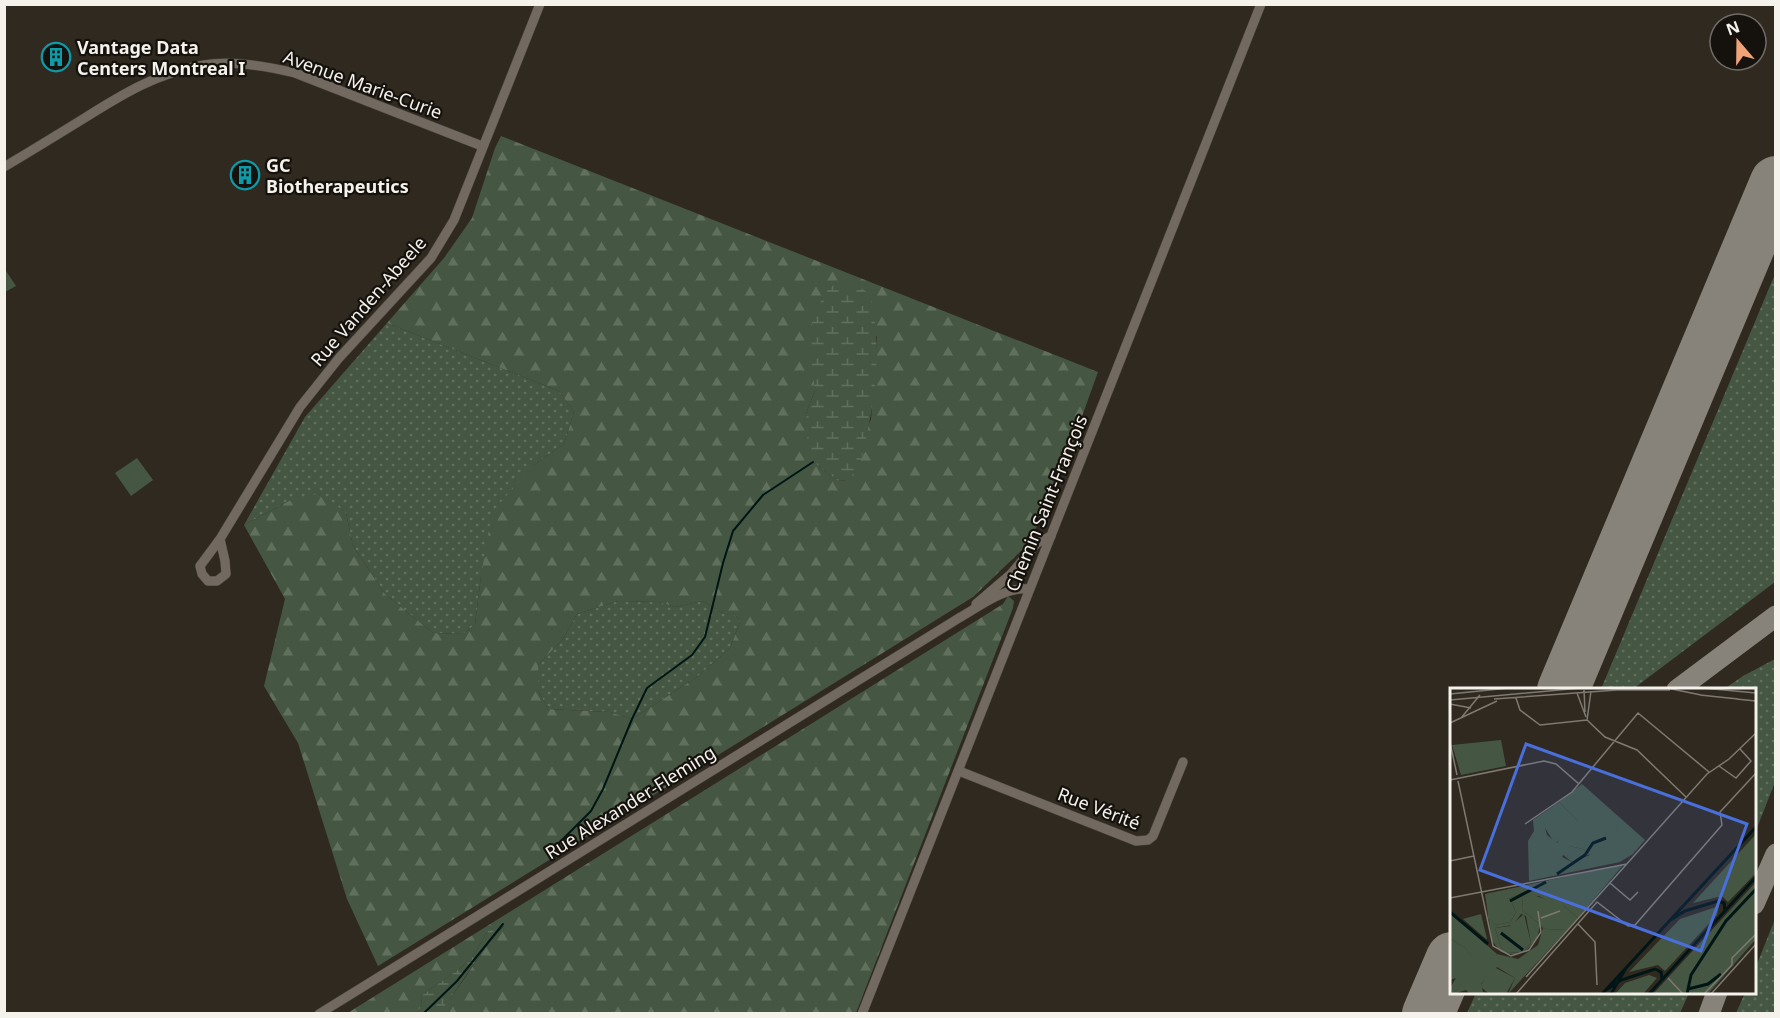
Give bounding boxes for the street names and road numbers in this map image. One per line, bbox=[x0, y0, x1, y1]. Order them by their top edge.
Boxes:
street label: Avenue Marie-Curie bbox=[280, 44, 446, 124]
street label: Rue Vanden-Abeele bbox=[305, 231, 431, 371]
street label: Chemin Saint-François bbox=[1000, 411, 1092, 595]
street label: Rue Alexander-Fleming bbox=[540, 740, 720, 864]
street label: Rue Vérité bbox=[1054, 781, 1144, 835]

